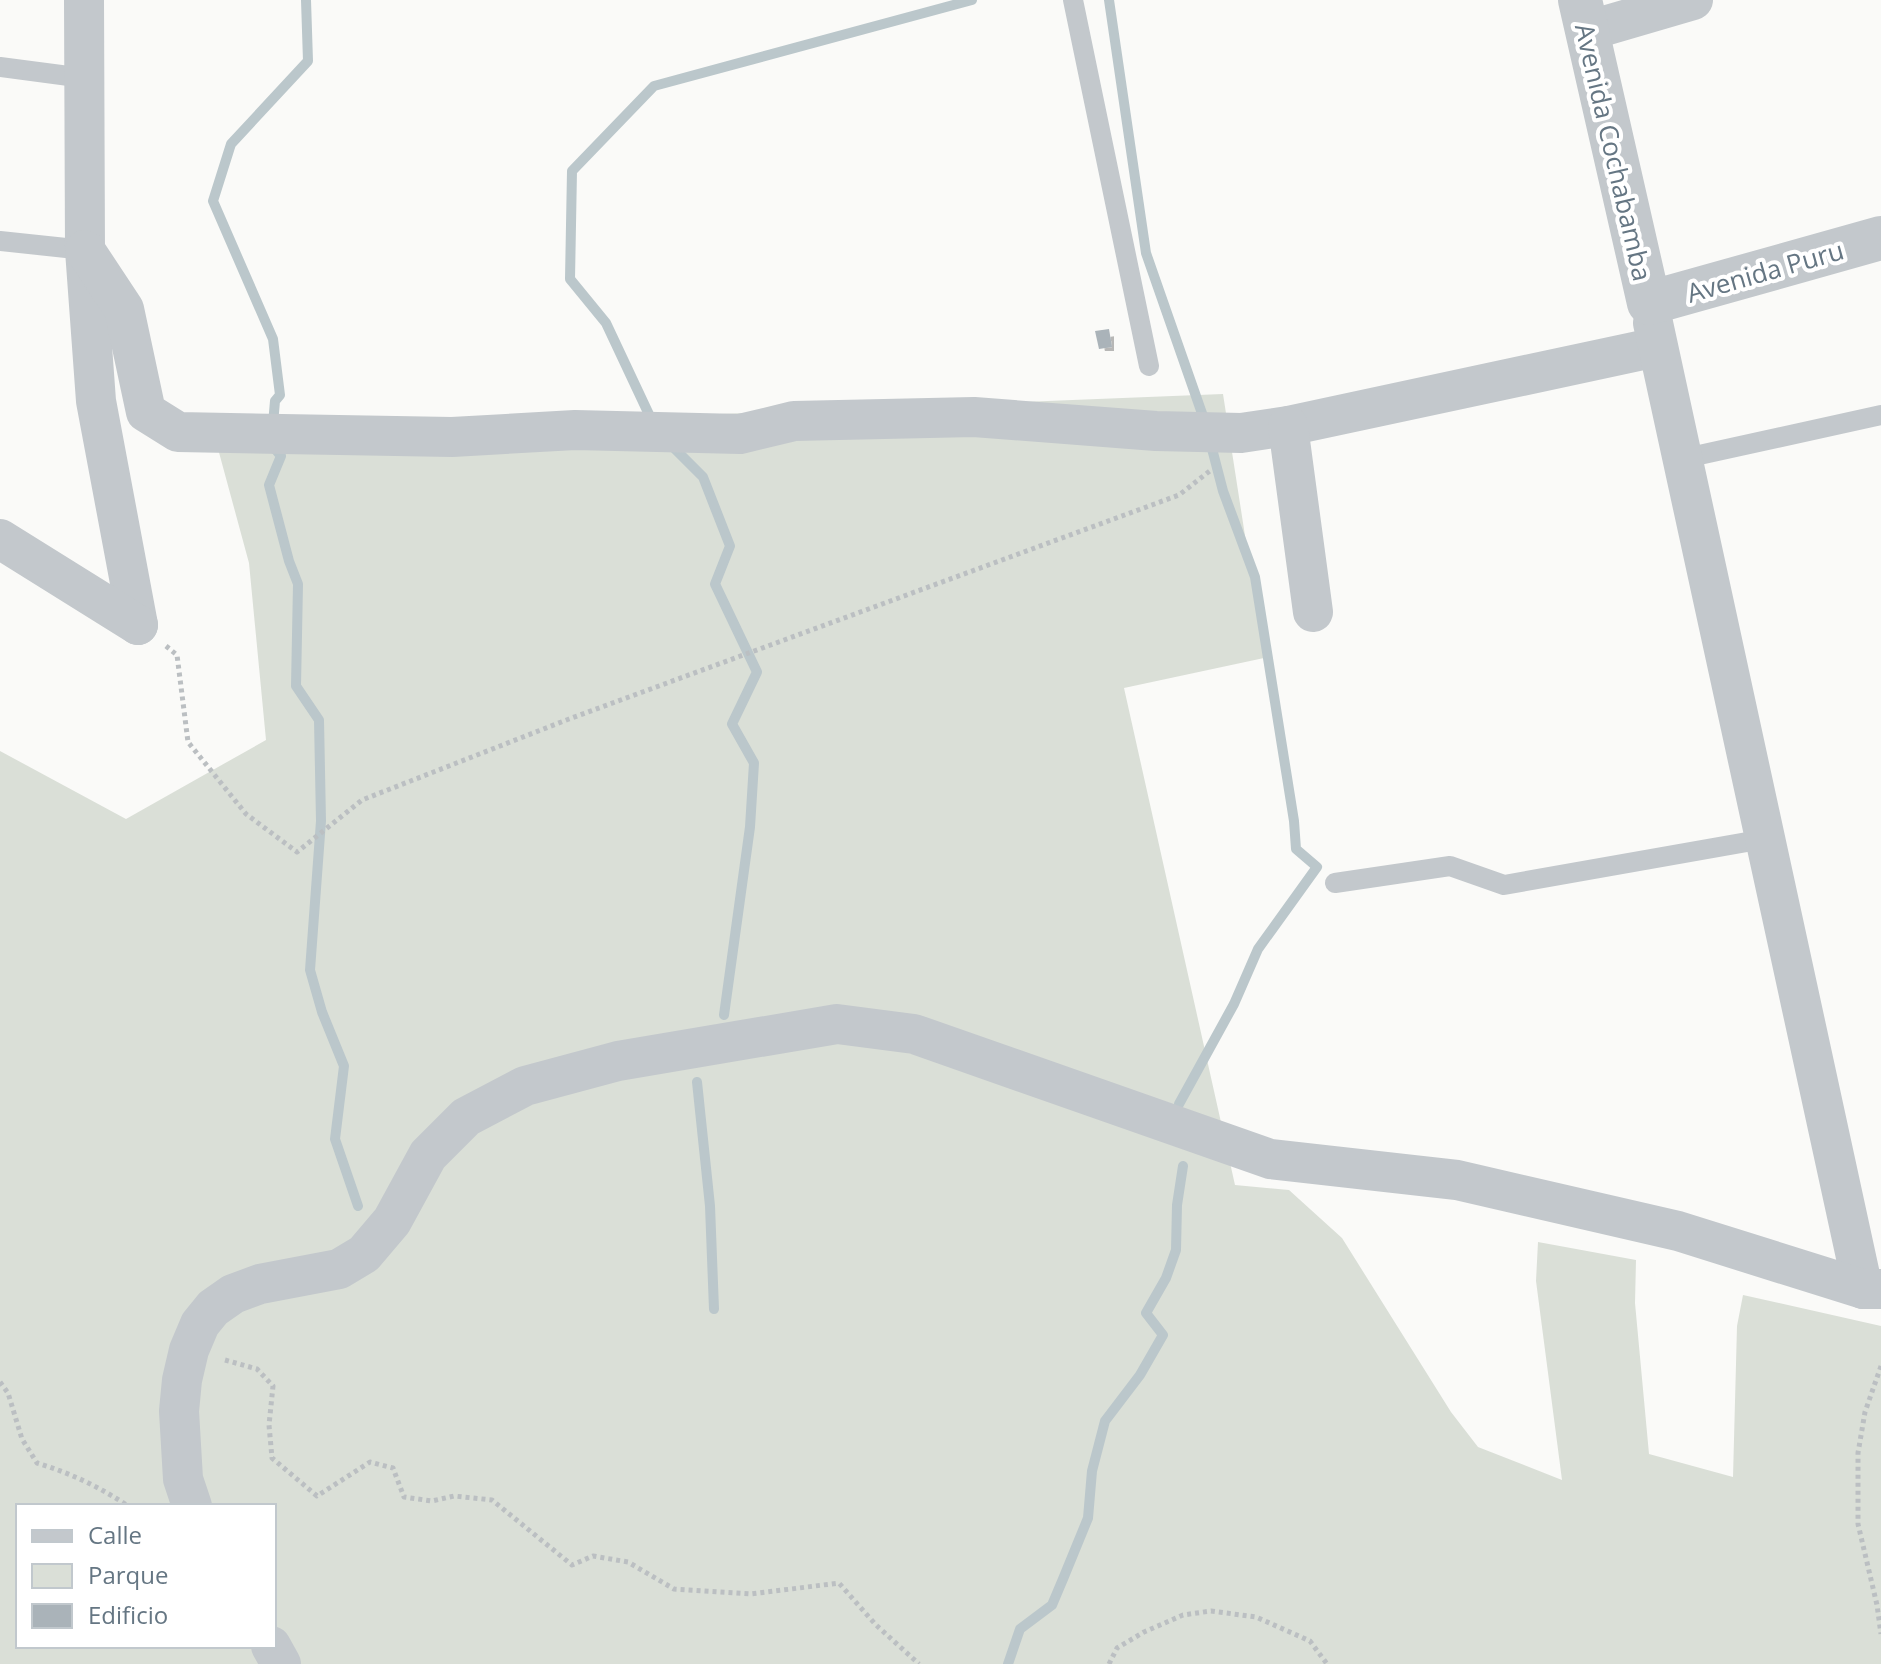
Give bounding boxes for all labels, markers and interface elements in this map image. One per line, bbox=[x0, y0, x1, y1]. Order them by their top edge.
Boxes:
street label: Avenida Cochabamba bbox=[1567, 20, 1661, 284]
street label: Avenida Puru bbox=[1682, 231, 1848, 311]
legend bbox=[16, 1504, 276, 1648]
text: Calle bbox=[88, 1518, 142, 1551]
text: Parque bbox=[88, 1558, 168, 1591]
text: Edificio bbox=[88, 1598, 168, 1631]

